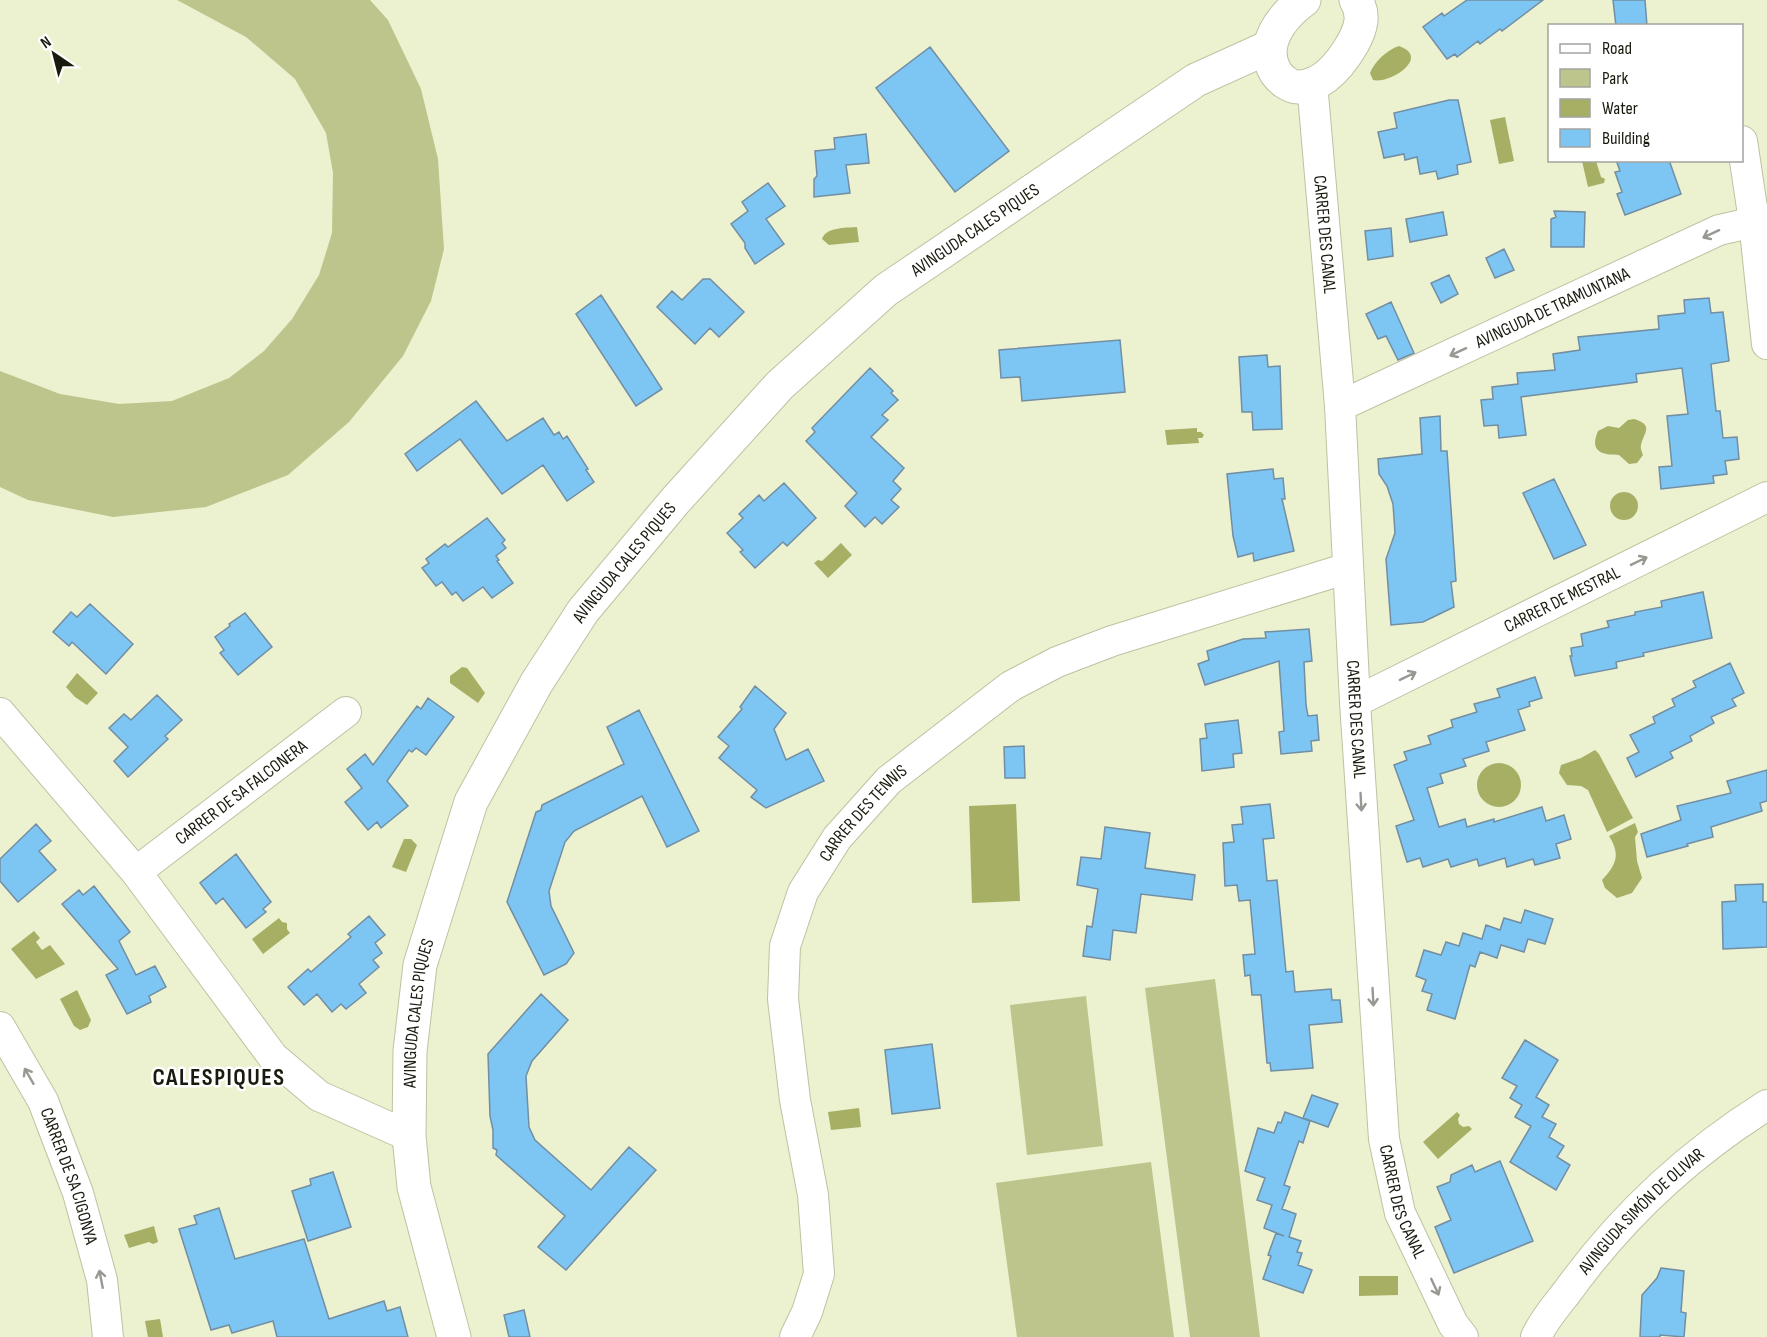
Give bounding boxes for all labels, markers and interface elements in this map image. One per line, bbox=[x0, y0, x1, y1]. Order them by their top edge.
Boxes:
north arrow bbox=[24, 24, 84, 84]
legend bbox=[1548, 24, 1743, 162]
text: N bbox=[37, 33, 55, 53]
text: Road bbox=[1602, 38, 1632, 59]
text: Park bbox=[1602, 68, 1628, 89]
text: Water bbox=[1602, 98, 1638, 119]
text: Building bbox=[1602, 128, 1650, 149]
street label: CARRER DES CANAL bbox=[1309, 174, 1340, 295]
street label: AVINGUDA CALES PIQUES bbox=[906, 179, 1044, 282]
one-way arrow bbox=[1702, 229, 1720, 240]
street label: AVINGUDA DE TRAMUNTANA bbox=[1471, 263, 1633, 353]
one-way arrow bbox=[1449, 346, 1467, 358]
street label: AVINGUDA CALES PIQUES bbox=[568, 498, 681, 628]
one-way arrow bbox=[1629, 554, 1647, 566]
street label: CARRER DE MESTRAL bbox=[1501, 562, 1624, 637]
street label: CARRER DES CANAL bbox=[1342, 660, 1370, 780]
one-way arrow bbox=[1398, 669, 1416, 681]
street label: CARRER DE SA FALCONERA bbox=[171, 735, 312, 849]
street label: CARRER DES TENNIS bbox=[815, 760, 912, 865]
one-way arrow bbox=[1356, 792, 1367, 812]
street label: AVINGUDA CALES PIQUES bbox=[400, 936, 439, 1089]
one-way arrow bbox=[1368, 986, 1379, 1006]
district label: CALESPIQUES bbox=[152, 1063, 286, 1092]
one-way arrow bbox=[22, 1068, 34, 1085]
street label: CARRER DE SA CIGONYA bbox=[36, 1105, 102, 1247]
street label: CARRER DES CANAL bbox=[1375, 1143, 1430, 1262]
street label: AVINGUDA SIMÓN DE OLIVAR bbox=[1574, 1143, 1708, 1279]
one-way arrow bbox=[95, 1270, 106, 1289]
one-way arrow bbox=[1430, 1277, 1442, 1295]

